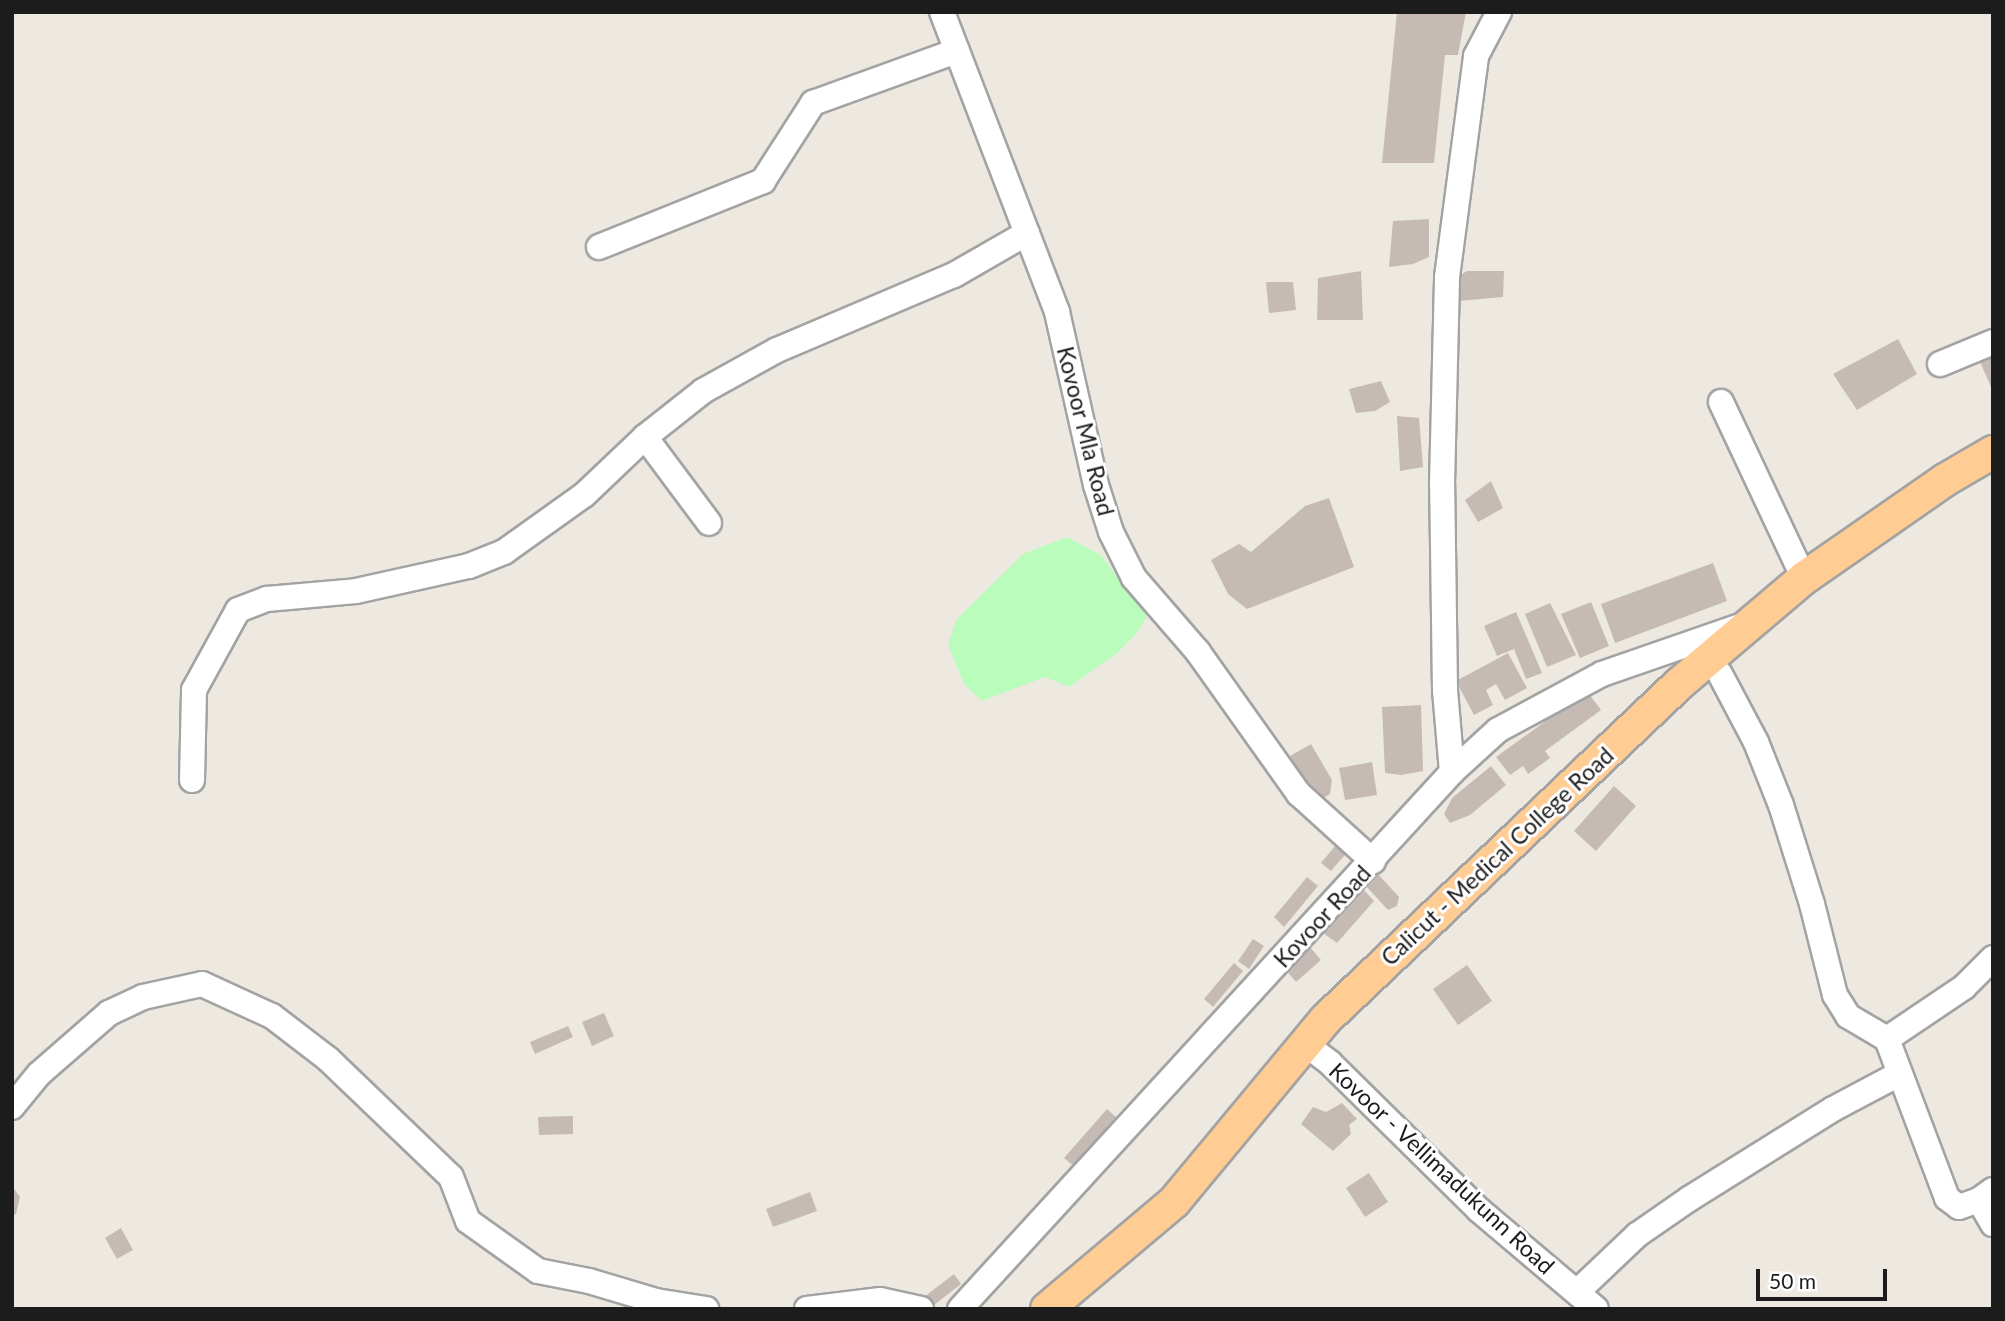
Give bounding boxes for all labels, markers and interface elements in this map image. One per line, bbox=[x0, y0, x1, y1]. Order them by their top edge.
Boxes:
street label: Kovoor Mla Road bbox=[1052, 343, 1120, 519]
street label: Calicut - Medical College Road bbox=[1375, 741, 1619, 971]
street label: Kovoor Road bbox=[1268, 859, 1376, 973]
street label: Kovoor - Vellimadukunn Road bbox=[1323, 1056, 1561, 1280]
scale bar bbox=[1760, 1254, 1891, 1298]
text: 50 m bbox=[1769, 1268, 1816, 1293]

